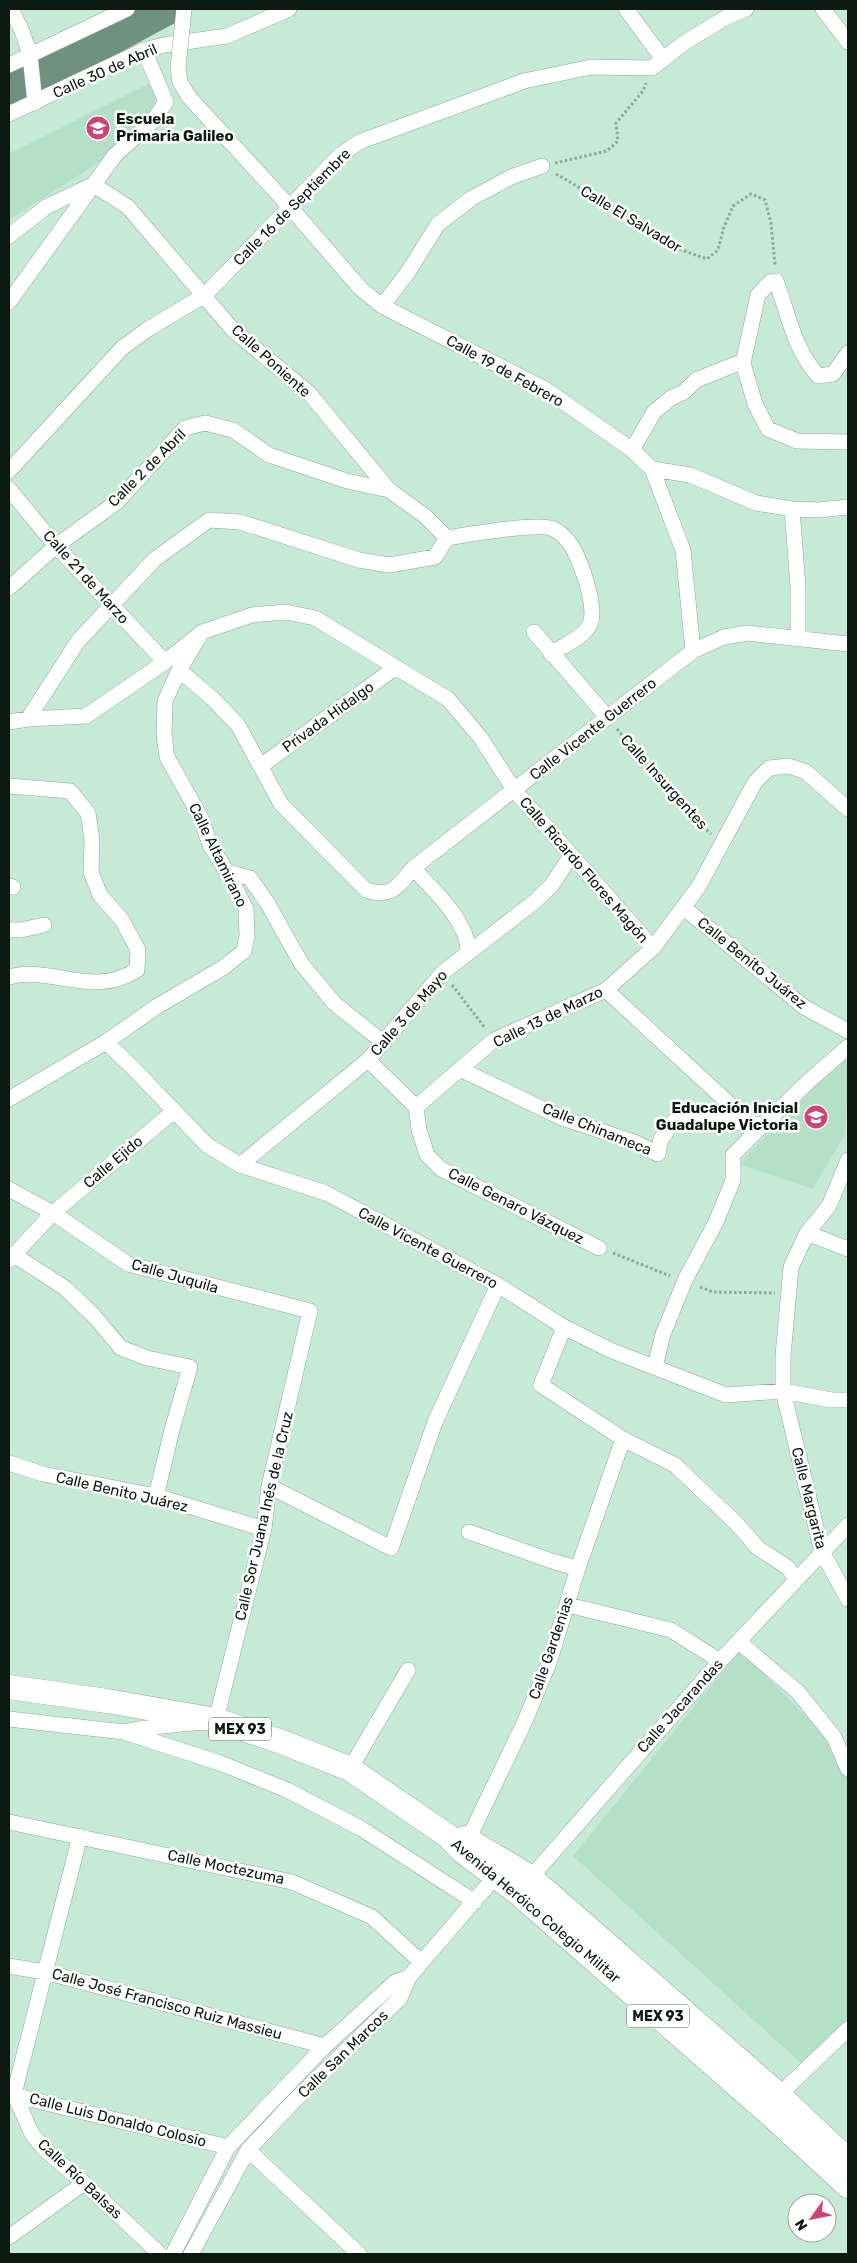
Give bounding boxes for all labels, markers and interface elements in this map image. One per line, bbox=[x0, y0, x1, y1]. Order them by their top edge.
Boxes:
street label: Calle 30 de Abril bbox=[50, 40, 160, 102]
place label: Escuela Primaria Galileo bbox=[116, 110, 234, 145]
school or university icon: Escuela Primaria Galileo bbox=[85, 115, 111, 141]
street label: Calle 16 de Septiembre bbox=[230, 145, 354, 269]
street label: Calle El Salvador bbox=[577, 182, 685, 256]
street label: Calle Poniente bbox=[228, 321, 314, 401]
street label: Calle 19 de Febrero bbox=[443, 331, 567, 411]
street label: Calle 2 de Abril bbox=[104, 425, 190, 511]
street label: Calle 21 de Marzo bbox=[39, 527, 133, 627]
street label: Calle Vicente Guerrero bbox=[526, 674, 660, 784]
street label: Privada Hidalgo bbox=[279, 678, 377, 756]
street label: Calle Insurgentes bbox=[617, 731, 712, 833]
street label: Calle Ricardo Flores Magón bbox=[516, 793, 652, 947]
street label: Calle Altamirano bbox=[185, 800, 251, 910]
street label: Calle Benito Juárez bbox=[694, 913, 811, 1013]
street label: Calle 3 de Mayo bbox=[367, 966, 451, 1060]
street label: Calle 13 de Marzo bbox=[490, 983, 606, 1051]
street label: Calle Chinameca bbox=[540, 1099, 654, 1159]
place label: Educación Inicial Guadalupe Victoria bbox=[656, 1099, 798, 1134]
school or university icon: Educación Inicial Guadalupe Victoria bbox=[803, 1104, 829, 1130]
street label: Calle Ejido bbox=[80, 1132, 146, 1192]
street label: Calle Genaro Vázquez bbox=[445, 1164, 587, 1248]
street label: Calle Vicente Guerrero bbox=[355, 1204, 501, 1292]
street label: Calle Juquila bbox=[129, 1255, 221, 1297]
street label: Calle Sor Juana Inés de la Cruz bbox=[231, 1409, 297, 1622]
street label: Calle Margarita bbox=[788, 1445, 830, 1551]
street label: Calle Benito Juárez bbox=[54, 1468, 190, 1516]
street label: Calle Gardenias bbox=[525, 1594, 577, 1702]
street label: Calle Jacarandas bbox=[633, 1655, 727, 1757]
road number: MEX 93 bbox=[209, 1718, 271, 1740]
street label: Avenida Heróico Colegio Militar bbox=[448, 1835, 624, 1987]
street label: Calle Moctezuma bbox=[166, 1846, 286, 1888]
street label: Calle José Francisco Ruiz Massieu bbox=[50, 1965, 284, 2043]
road number: MEX 93 bbox=[627, 2004, 689, 2028]
street label: Calle San Marcos bbox=[294, 2006, 392, 2102]
street label: Calle Luis Donaldo Colosio bbox=[28, 2089, 208, 2151]
street label: Calle Río Balsas bbox=[34, 2135, 126, 2223]
north arrow bbox=[787, 2193, 837, 2243]
text: N bbox=[792, 2216, 811, 2234]

